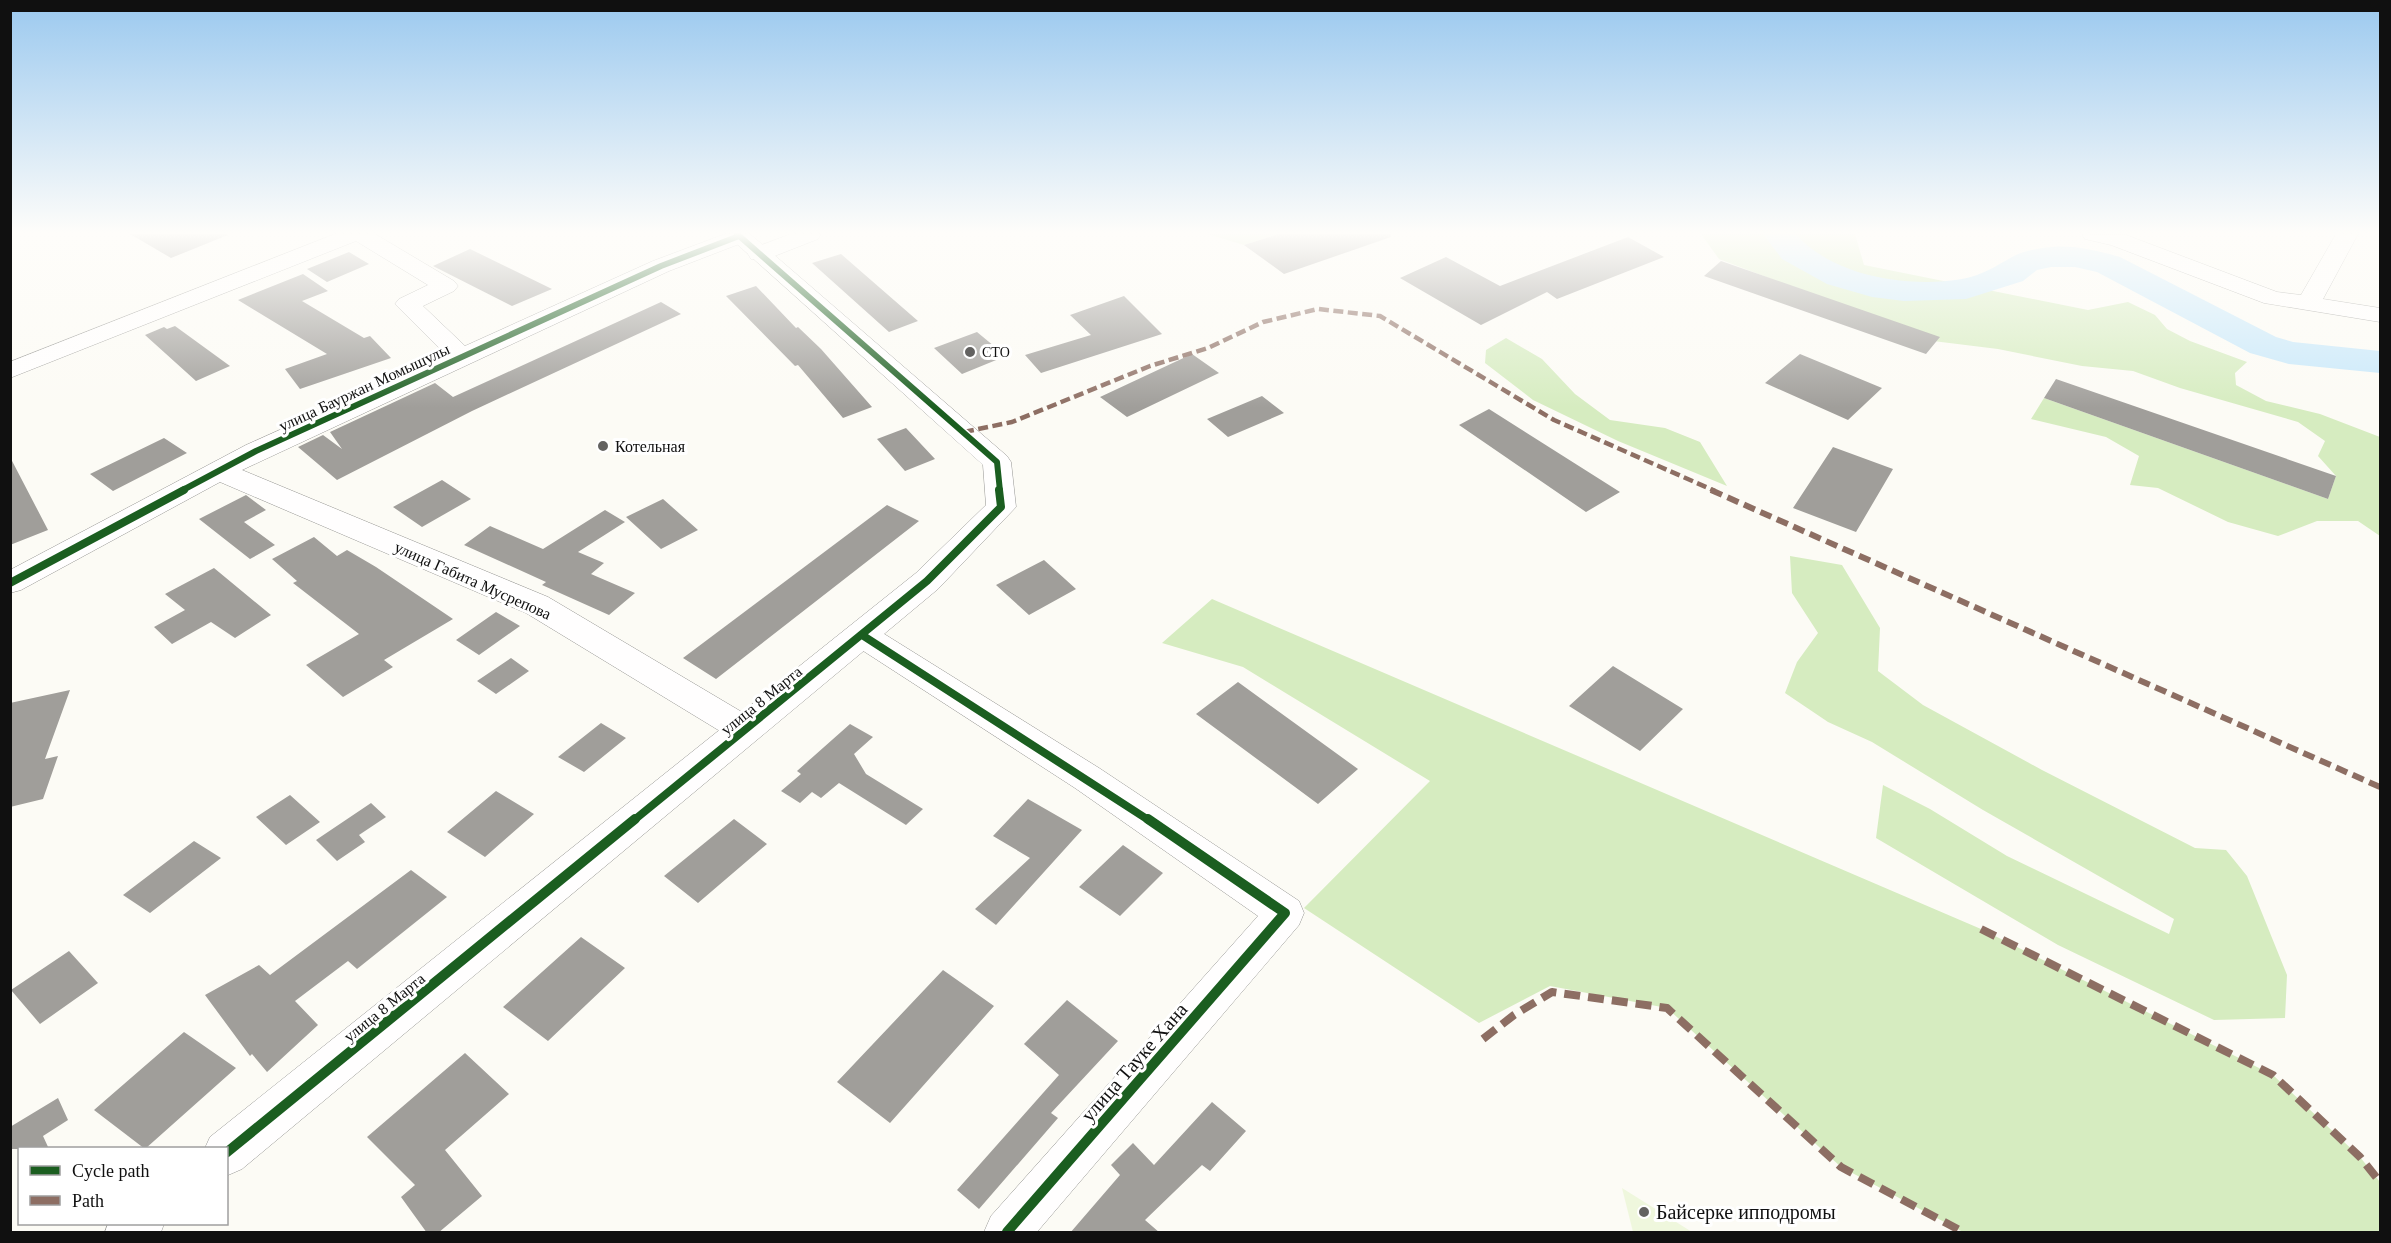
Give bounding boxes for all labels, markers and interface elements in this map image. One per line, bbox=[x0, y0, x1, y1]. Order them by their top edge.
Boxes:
street label: улица Бауржан Момышулы bbox=[276, 340, 453, 435]
marker: СТО bbox=[963, 345, 977, 359]
place label: СТО bbox=[982, 345, 1010, 360]
place label: Котельная bbox=[615, 438, 686, 455]
marker: Котельная bbox=[596, 439, 610, 453]
street label: улица Габита Мусрепова bbox=[392, 538, 554, 624]
street label: улица 8 Марта bbox=[718, 663, 806, 739]
street label: улица 8 Марта bbox=[341, 970, 429, 1046]
street label: улица Тауке Хана bbox=[1077, 998, 1192, 1126]
legend bbox=[18, 1147, 228, 1225]
text: Cycle path bbox=[72, 1161, 149, 1181]
text: Path bbox=[72, 1191, 104, 1211]
place label: Байсерке ипподромы bbox=[1656, 1201, 1836, 1224]
marker: Байсерке ипподромы bbox=[1637, 1205, 1651, 1219]

